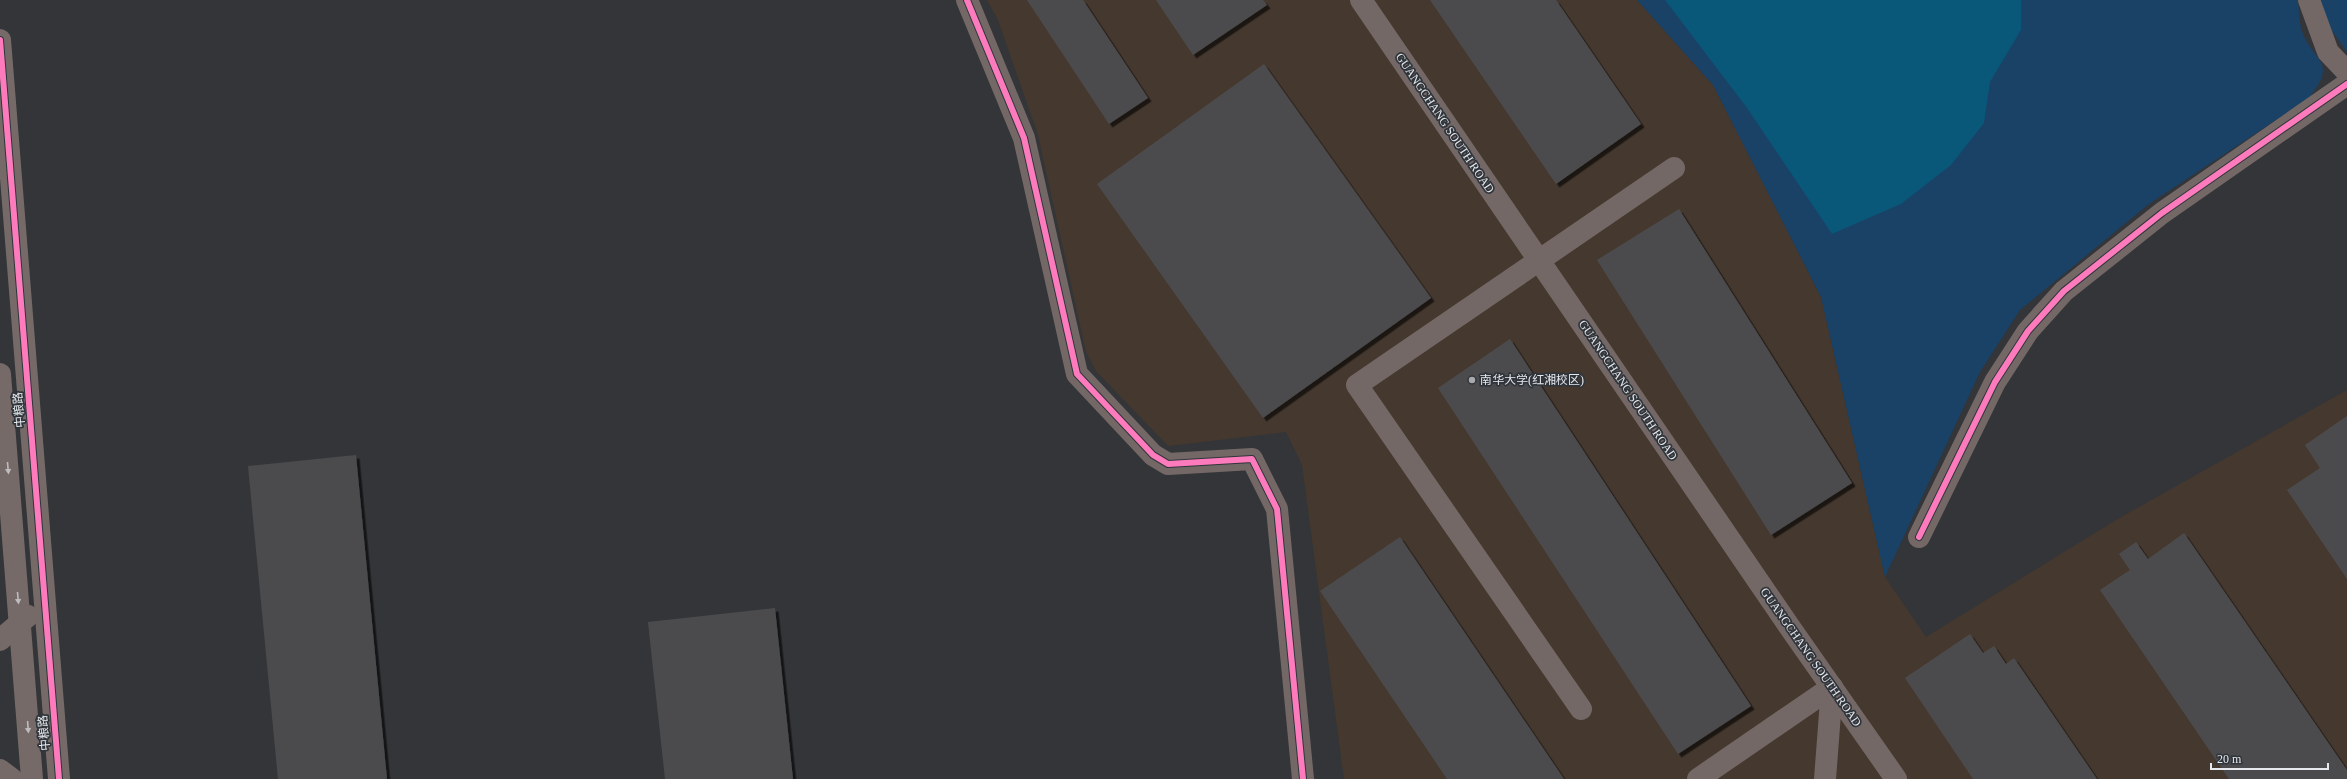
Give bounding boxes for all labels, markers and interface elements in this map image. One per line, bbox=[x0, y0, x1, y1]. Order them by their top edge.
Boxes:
street label: GUANGCHANG SOUTH ROAD bbox=[1393, 50, 1497, 196]
street label: GUANGCHANG SOUTH ROAD bbox=[1576, 317, 1680, 463]
place label: 南华大学(红湘校区) bbox=[1480, 373, 1584, 387]
marker: 南华大学(红湘校区) bbox=[1467, 375, 1477, 385]
street label: 中粮路 bbox=[10, 391, 28, 429]
one-way arrow bbox=[4, 462, 11, 474]
street label: GUANGCHANG SOUTH ROAD bbox=[1758, 585, 1865, 729]
one-way arrow bbox=[15, 592, 22, 604]
street label: 中粮路 bbox=[35, 714, 53, 752]
one-way arrow bbox=[25, 721, 32, 733]
scale bar bbox=[2211, 745, 2328, 771]
text: 20 m bbox=[2217, 752, 2242, 766]

